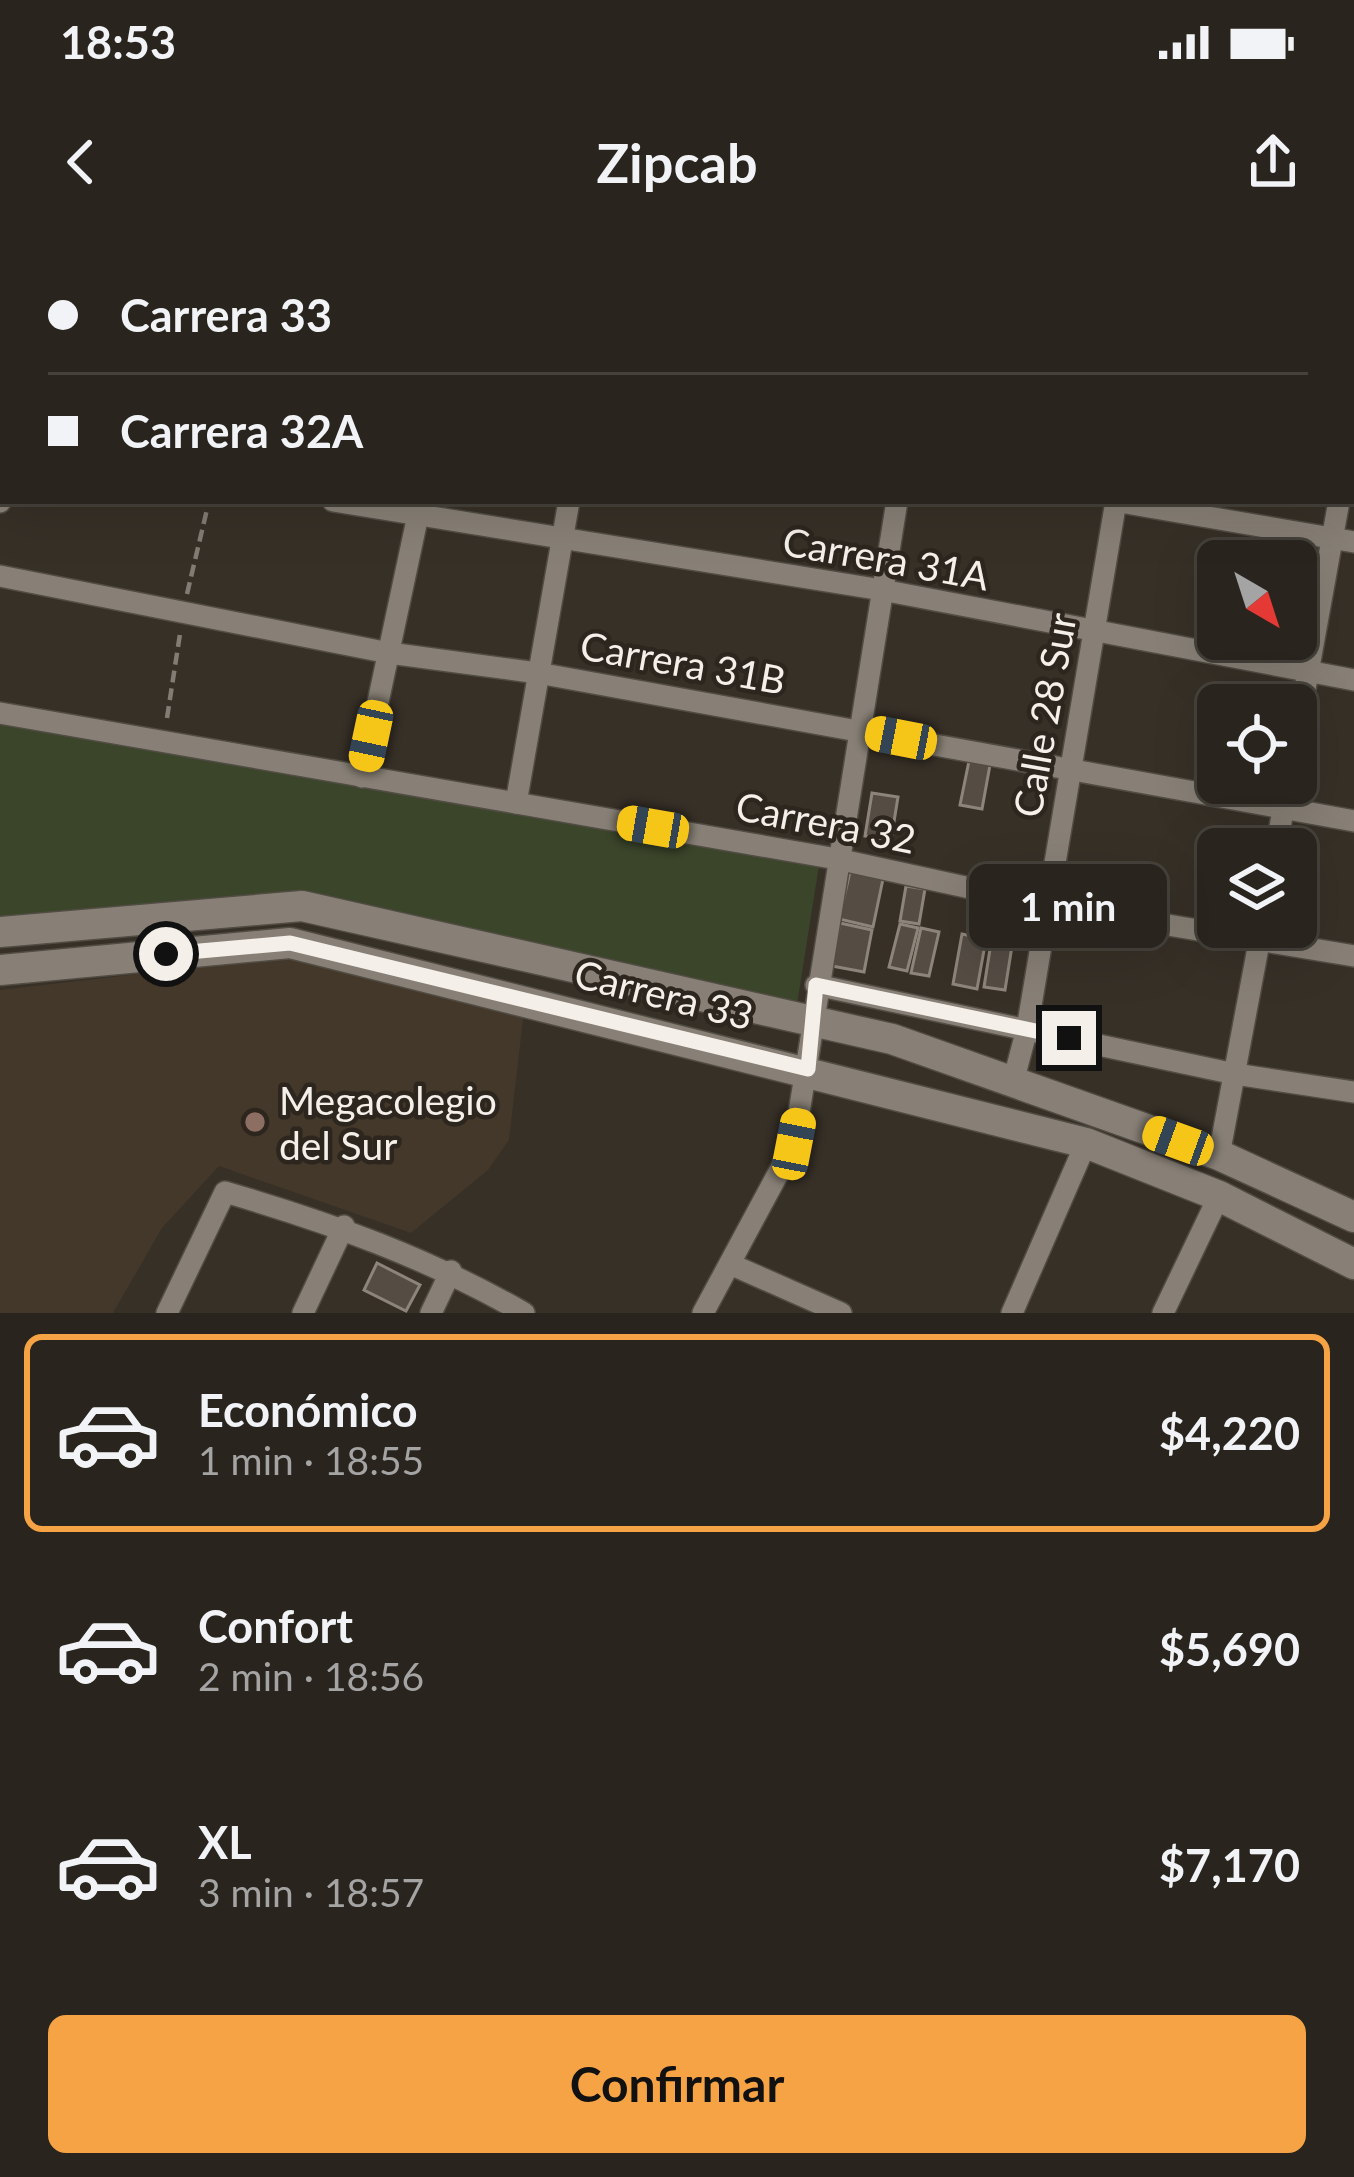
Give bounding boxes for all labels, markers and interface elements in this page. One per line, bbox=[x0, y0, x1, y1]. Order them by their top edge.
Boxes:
text: 18:53 bbox=[60, 15, 176, 69]
icon: back bbox=[48, 129, 114, 195]
icon: share bbox=[1240, 129, 1306, 195]
text: Zipcab bbox=[596, 130, 758, 195]
text: Carrera 33 bbox=[120, 288, 332, 342]
text: Carrera 32A bbox=[120, 404, 363, 458]
street label: Carrera 31A bbox=[779, 517, 993, 599]
north arrow bbox=[1197, 540, 1317, 660]
map controls bbox=[1197, 540, 1317, 948]
street label: Calle 28 Sur bbox=[1003, 609, 1085, 821]
street label: Carrera 31B bbox=[577, 621, 789, 703]
button: locate bbox=[1197, 684, 1317, 804]
car bbox=[346, 697, 396, 775]
car bbox=[862, 713, 940, 763]
street label: Carrera 32 bbox=[732, 782, 920, 862]
car bbox=[614, 803, 692, 851]
button: layers bbox=[1197, 828, 1317, 948]
callout: 1 min bbox=[970, 864, 1168, 948]
text: 1 min bbox=[1020, 883, 1116, 929]
route start bbox=[139, 927, 193, 981]
street label: Carrera 33 bbox=[570, 950, 758, 1038]
route end bbox=[1042, 1011, 1096, 1065]
place label: Megacolegio del Sur bbox=[279, 1077, 497, 1168]
car bbox=[769, 1105, 819, 1183]
marker: Megacolegio del Sur bbox=[242, 1109, 268, 1135]
car bbox=[1138, 1112, 1218, 1170]
icon: car bbox=[54, 1379, 162, 1487]
text: Económico bbox=[198, 1383, 418, 1437]
text: $4,220 bbox=[1159, 1406, 1300, 1460]
text: 1 min · 18:55 bbox=[198, 1437, 424, 1483]
icon: car bbox=[54, 1595, 162, 1703]
text: Confort bbox=[198, 1599, 353, 1653]
text: $5,690 bbox=[1159, 1622, 1300, 1676]
text: 2 min · 18:56 bbox=[198, 1653, 424, 1699]
icon: car bbox=[54, 1811, 162, 1919]
text: XL bbox=[198, 1815, 252, 1869]
text: $7,170 bbox=[1159, 1838, 1300, 1892]
text: 3 min · 18:57 bbox=[198, 1869, 424, 1915]
button: Confirmar bbox=[48, 2015, 1306, 2153]

